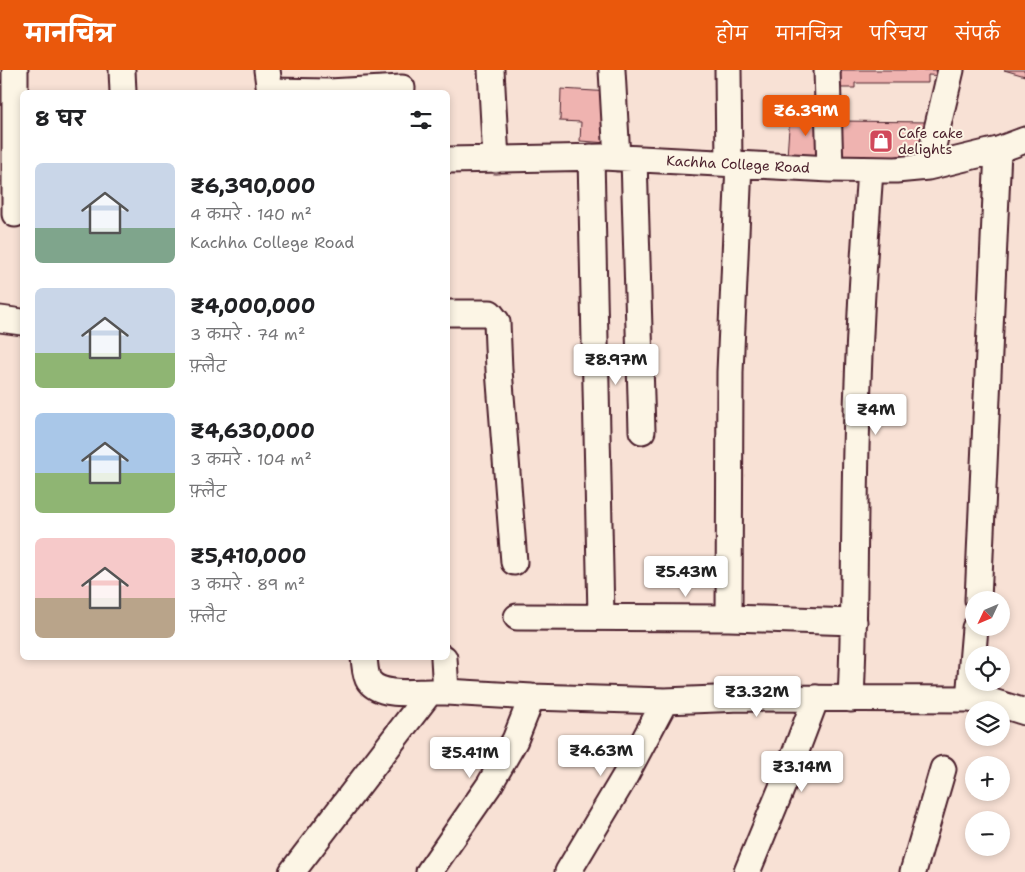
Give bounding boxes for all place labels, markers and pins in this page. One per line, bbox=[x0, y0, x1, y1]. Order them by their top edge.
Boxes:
pin: ₹6.39M bbox=[765, 94, 847, 137]
place label: Cafe cake delights bbox=[898, 124, 963, 158]
shop icon: Cafe cake delights bbox=[868, 128, 894, 154]
pin: ₹8.97M bbox=[575, 344, 657, 386]
pin: ₹4M bbox=[852, 394, 900, 436]
pin: ₹5.43M bbox=[645, 556, 727, 598]
pin: ₹3.32M bbox=[716, 676, 798, 718]
pin: ₹4.63M bbox=[560, 734, 642, 777]
pin: ₹5.41M bbox=[429, 736, 511, 779]
pin: ₹3.14M bbox=[761, 750, 843, 793]

